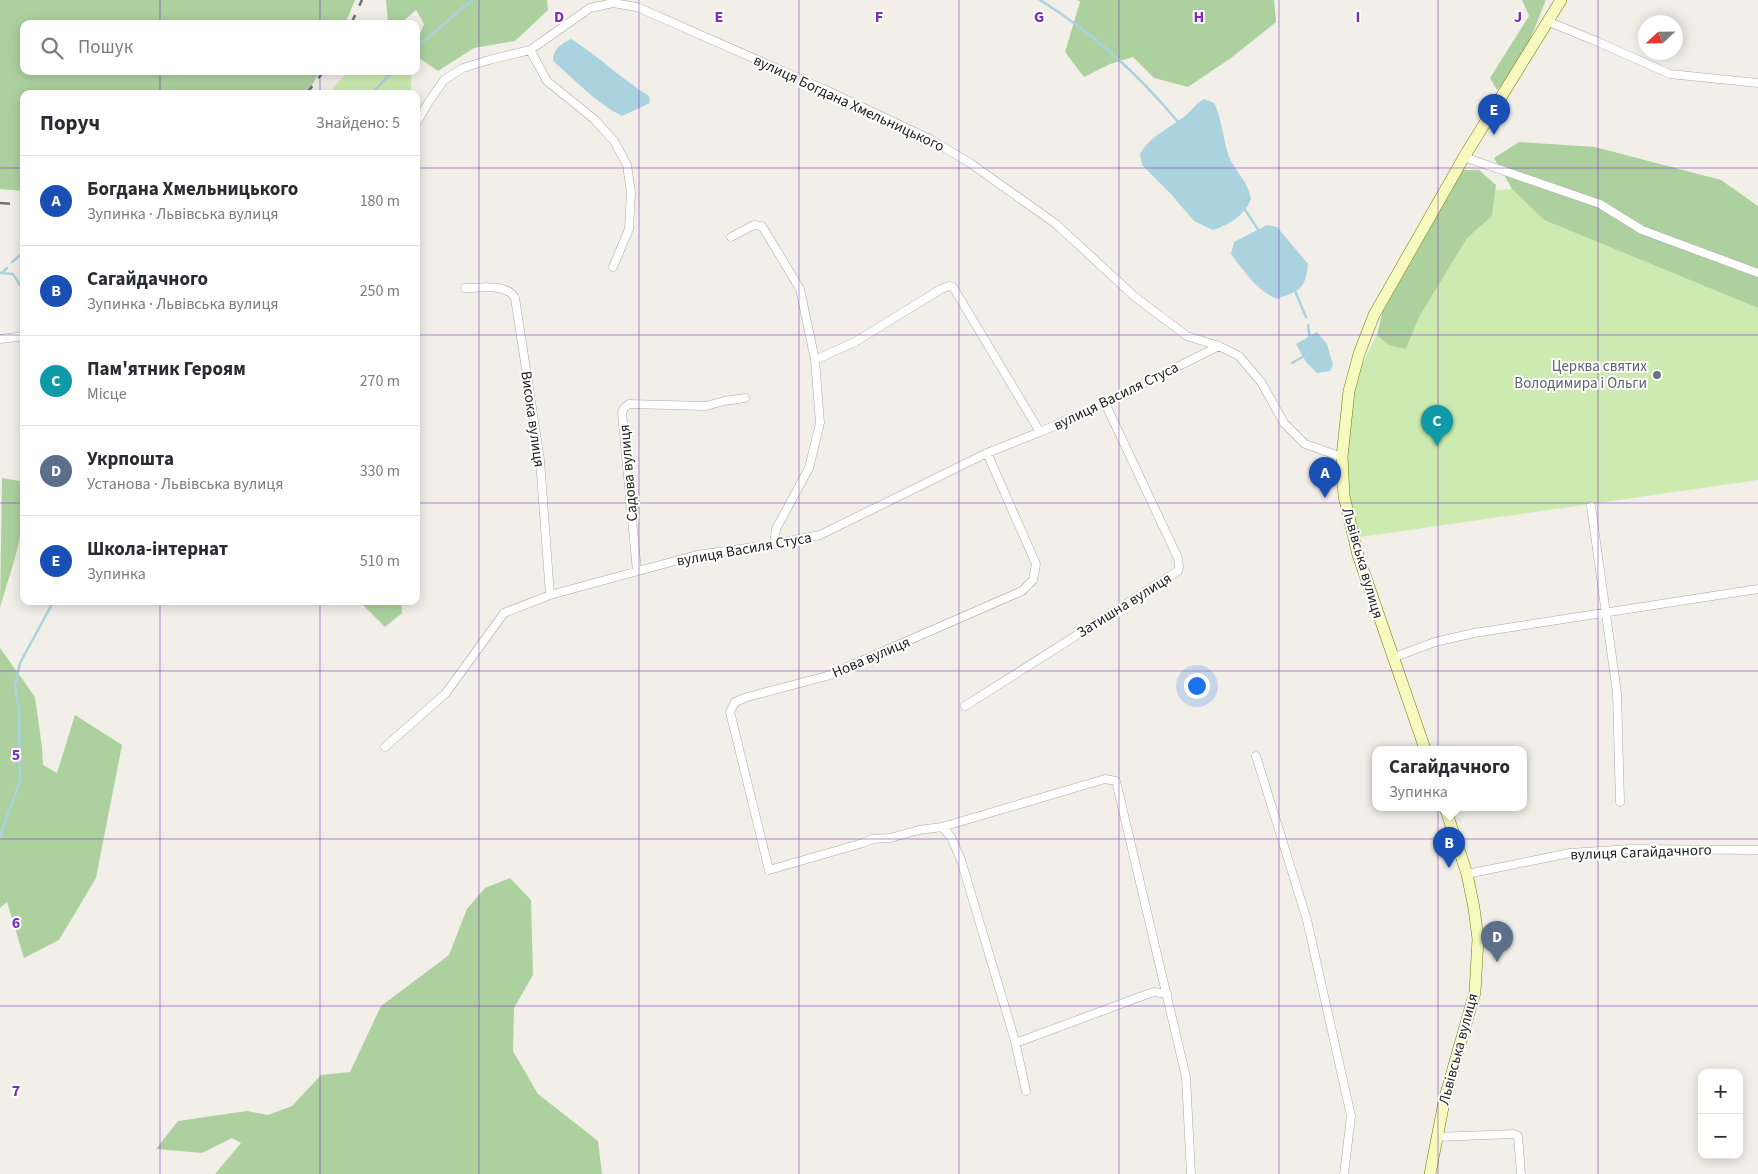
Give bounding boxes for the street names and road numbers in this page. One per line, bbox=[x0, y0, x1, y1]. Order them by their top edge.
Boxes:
street label: вулиця Богдана Хмельницького bbox=[750, 50, 948, 157]
street label: вулиця Василя Стуса bbox=[1050, 357, 1182, 436]
street label: Висока вулиця bbox=[515, 370, 550, 468]
street label: Садова вулиця bbox=[614, 424, 643, 522]
street label: Львівська вулиця bbox=[1337, 505, 1388, 621]
street label: вулиця Василя Стуса bbox=[675, 527, 813, 572]
street label: Затишна вулиця bbox=[1073, 568, 1176, 643]
street label: Нова вулиця bbox=[829, 632, 914, 683]
street label: вулиця Сагайдачного bbox=[1570, 840, 1712, 865]
street label: Львівська вулиця bbox=[1433, 991, 1483, 1107]

